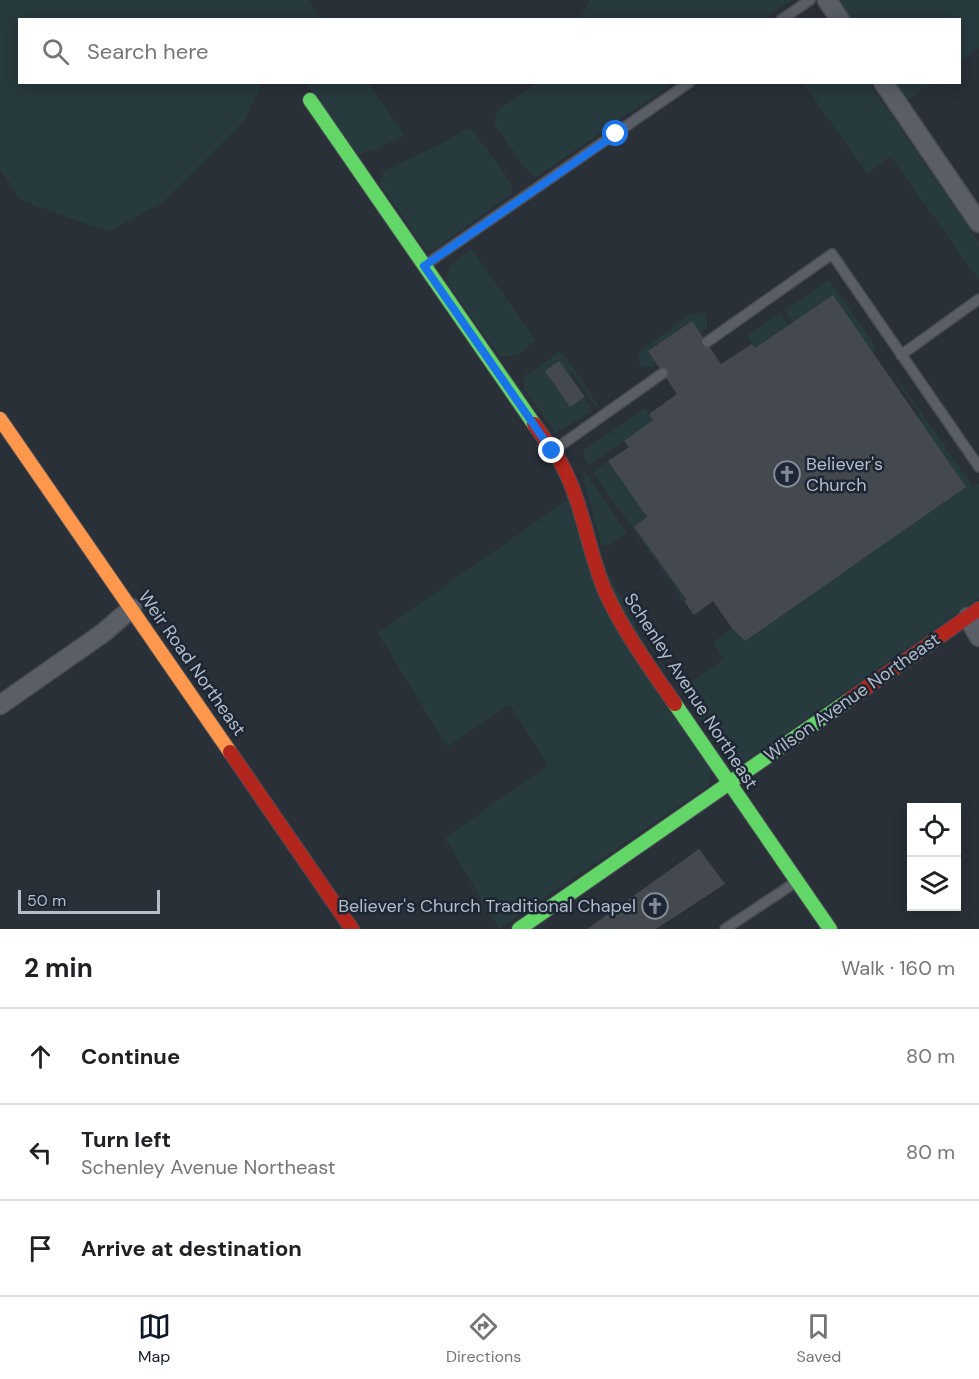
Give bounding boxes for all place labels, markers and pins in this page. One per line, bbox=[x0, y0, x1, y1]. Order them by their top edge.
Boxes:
place label: Believer's Church bbox=[806, 452, 883, 497]
church icon: Believer's Church bbox=[772, 459, 802, 489]
church icon: Believer's Church Traditional Chapel bbox=[640, 891, 670, 921]
place label: Believer's Church Traditional Chapel bbox=[338, 894, 636, 918]

